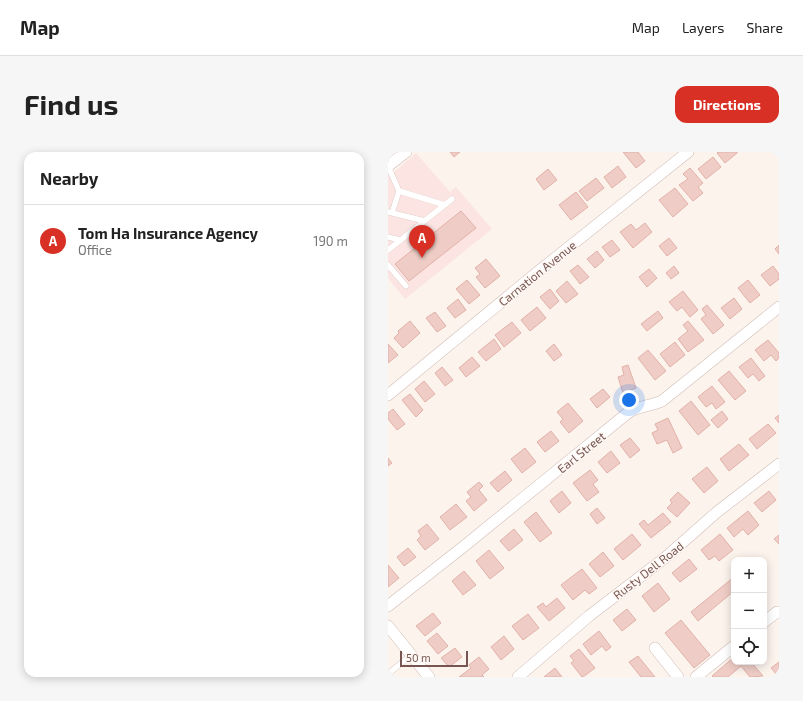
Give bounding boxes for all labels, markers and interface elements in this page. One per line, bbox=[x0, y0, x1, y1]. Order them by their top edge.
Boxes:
text: Map bbox=[20, 16, 60, 39]
text: Map bbox=[632, 19, 660, 36]
text: Layers bbox=[682, 19, 724, 36]
text: Share bbox=[746, 19, 783, 36]
button: Directions bbox=[675, 86, 779, 123]
text: Find us bbox=[24, 87, 118, 121]
text: Nearby bbox=[40, 168, 98, 188]
text: Tom Ha Insurance Agency bbox=[78, 224, 258, 242]
pin: A bbox=[409, 225, 435, 258]
text: A bbox=[49, 233, 57, 249]
text: 190 m bbox=[313, 233, 348, 249]
street label: Carnation Avenue bbox=[495, 237, 579, 309]
text: Office bbox=[78, 242, 112, 258]
your location bbox=[619, 390, 639, 410]
street label: Earl Street bbox=[554, 428, 608, 476]
street label: Rusty Dell Road bbox=[610, 538, 686, 602]
map controls bbox=[731, 557, 767, 665]
button: + bbox=[731, 557, 767, 593]
button: − bbox=[731, 593, 767, 629]
button: locate bbox=[731, 629, 767, 665]
scale bar bbox=[400, 649, 468, 668]
text: 50 m bbox=[406, 651, 431, 664]

